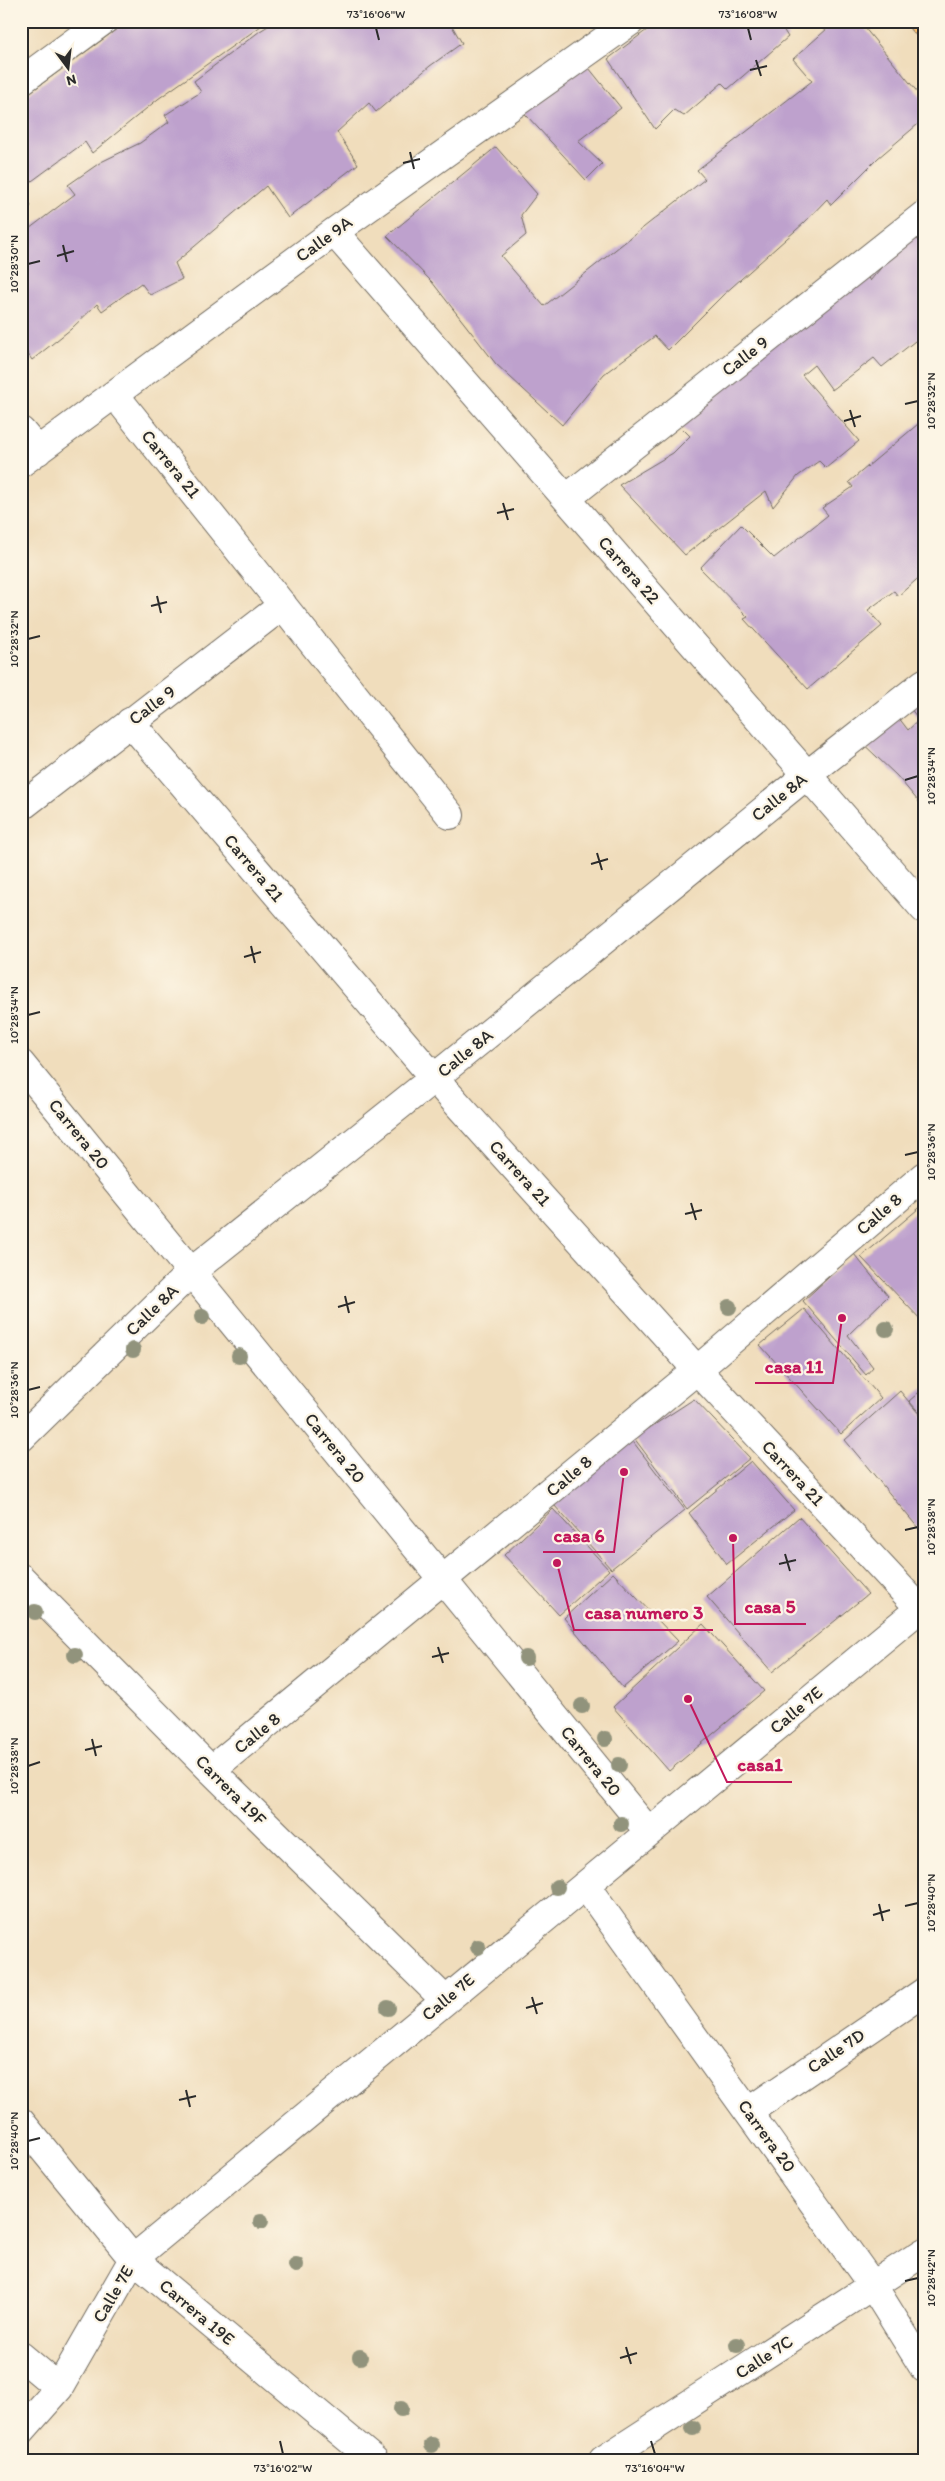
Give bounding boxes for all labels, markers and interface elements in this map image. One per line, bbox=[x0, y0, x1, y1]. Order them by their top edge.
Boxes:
text: 73°16'06"W bbox=[347, 7, 405, 21]
text: 73°16'08"W bbox=[719, 7, 777, 21]
north arrow bbox=[42, 42, 92, 92]
text: N bbox=[64, 71, 78, 90]
street label: Calle 9A bbox=[291, 211, 357, 267]
text: 10°28'30"N bbox=[7, 235, 21, 293]
street label: Calle 9 bbox=[717, 331, 773, 381]
text: 10°28'32"N bbox=[924, 373, 938, 429]
street label: Carrera 21 bbox=[137, 425, 205, 503]
street label: Carrera 22 bbox=[593, 531, 665, 609]
text: 10°28'32"N bbox=[7, 611, 21, 667]
street label: Calle 9 bbox=[124, 680, 180, 730]
text: 10°28'34"N bbox=[924, 747, 938, 805]
street label: Calle 8A bbox=[747, 768, 812, 826]
street label: Carrera 21 bbox=[219, 830, 289, 906]
text: 10°28'34"N bbox=[7, 986, 21, 1044]
street label: Calle 8A bbox=[433, 1024, 498, 1082]
street label: Carrera 20 bbox=[44, 1094, 114, 1174]
text: 10°28'36"N bbox=[924, 1124, 938, 1181]
street label: Carrera 21 bbox=[484, 1135, 556, 1211]
street label: Calle 8 bbox=[852, 1188, 907, 1240]
street label: Calle 8A bbox=[121, 1279, 183, 1341]
callout: casa 11 bbox=[755, 1349, 833, 1383]
text: casa 11 bbox=[765, 1355, 823, 1378]
text: 10°28'36"N bbox=[7, 1362, 21, 1419]
street label: Carrera 20 bbox=[300, 1408, 370, 1488]
street label: Carrera 21 bbox=[757, 1436, 829, 1510]
street label: Calle 8 bbox=[541, 1450, 597, 1502]
text: 10°28'38"N bbox=[924, 1498, 938, 1556]
callout: casa 6 bbox=[543, 1518, 614, 1552]
text: casa 6 bbox=[554, 1524, 604, 1547]
callout: casa 5 bbox=[735, 1590, 806, 1624]
text: casa 5 bbox=[745, 1595, 795, 1618]
callout: casa numero 3 bbox=[574, 1596, 713, 1630]
text: casa numero 3 bbox=[585, 1601, 703, 1624]
street label: Calle 7E bbox=[765, 1681, 827, 1739]
street label: Calle 8 bbox=[229, 1708, 285, 1758]
street label: Carrera 20 bbox=[556, 1721, 626, 1801]
text: 10°28'38"N bbox=[7, 1737, 21, 1795]
callout: casa1 bbox=[727, 1748, 792, 1782]
street label: Carrera 19F bbox=[191, 1750, 271, 1830]
text: casa1 bbox=[737, 1753, 783, 1776]
text: 10°28'40"N bbox=[924, 1874, 938, 1932]
street label: Calle 7E bbox=[417, 1968, 479, 2026]
street label: Calle 7D bbox=[803, 2024, 869, 2078]
street label: Carrera 20 bbox=[733, 2095, 801, 2177]
text: 10°28'40"N bbox=[7, 2112, 21, 2170]
text: 10°28'42"N bbox=[924, 2249, 938, 2307]
street label: Calle 7E bbox=[88, 2261, 138, 2327]
street label: Carrera 19E bbox=[155, 2274, 239, 2350]
street label: Calle 7C bbox=[731, 2330, 797, 2384]
text: 73°16'02"W bbox=[254, 2461, 312, 2475]
text: 73°16'04"W bbox=[625, 2461, 685, 2475]

